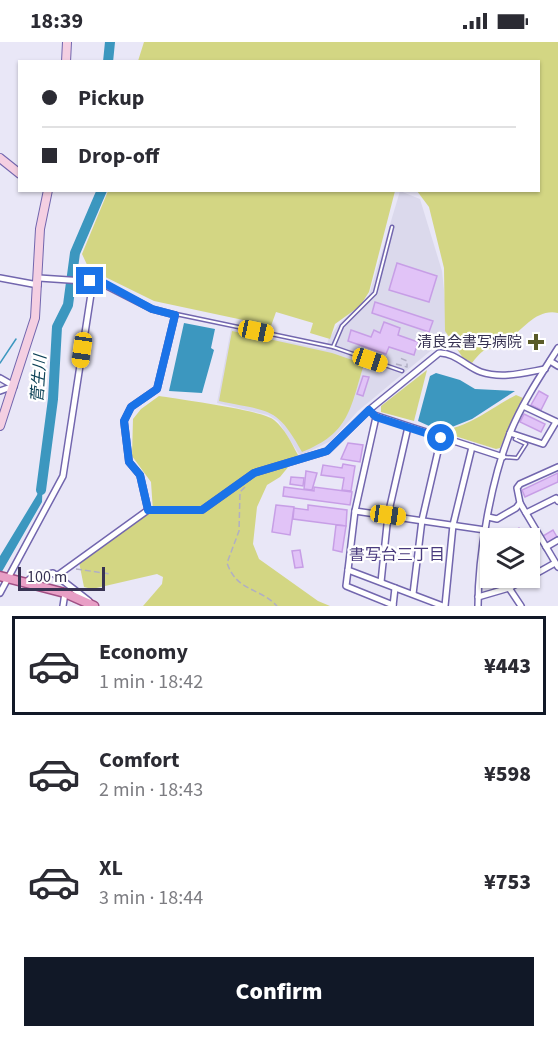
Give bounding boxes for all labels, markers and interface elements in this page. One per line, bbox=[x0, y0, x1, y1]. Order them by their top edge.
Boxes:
text: 18:39 bbox=[30, 5, 83, 37]
text: Pickup bbox=[78, 82, 144, 114]
text: Drop-off bbox=[78, 140, 159, 172]
route end bbox=[76, 267, 103, 294]
car bbox=[237, 318, 275, 344]
car bbox=[71, 331, 93, 369]
place label: 清良会書写病院 bbox=[417, 332, 522, 353]
marker: 清良会書写病院 bbox=[527, 333, 545, 351]
car bbox=[350, 346, 390, 374]
water label: 菅生川 bbox=[26, 352, 52, 404]
route start bbox=[427, 424, 454, 451]
car bbox=[369, 504, 407, 526]
map controls bbox=[480, 528, 540, 588]
button: layers bbox=[480, 528, 540, 588]
district label: 書写台三丁目 bbox=[349, 544, 445, 566]
scale bar bbox=[18, 564, 105, 592]
text: 100 m bbox=[27, 566, 67, 588]
text: Economy bbox=[99, 636, 188, 668]
icon: car bbox=[27, 639, 81, 693]
text: ¥443 bbox=[484, 650, 531, 682]
text: 1 min · 18:42 bbox=[99, 668, 203, 696]
text: Comfort bbox=[99, 744, 180, 776]
icon: car bbox=[27, 747, 81, 801]
text: ¥598 bbox=[484, 758, 531, 790]
text: 2 min · 18:43 bbox=[99, 776, 203, 804]
text: XL bbox=[99, 852, 123, 884]
icon: car bbox=[27, 855, 81, 909]
text: ¥753 bbox=[484, 866, 531, 898]
text: 3 min · 18:44 bbox=[99, 884, 203, 912]
button: Confirm bbox=[24, 957, 534, 1026]

